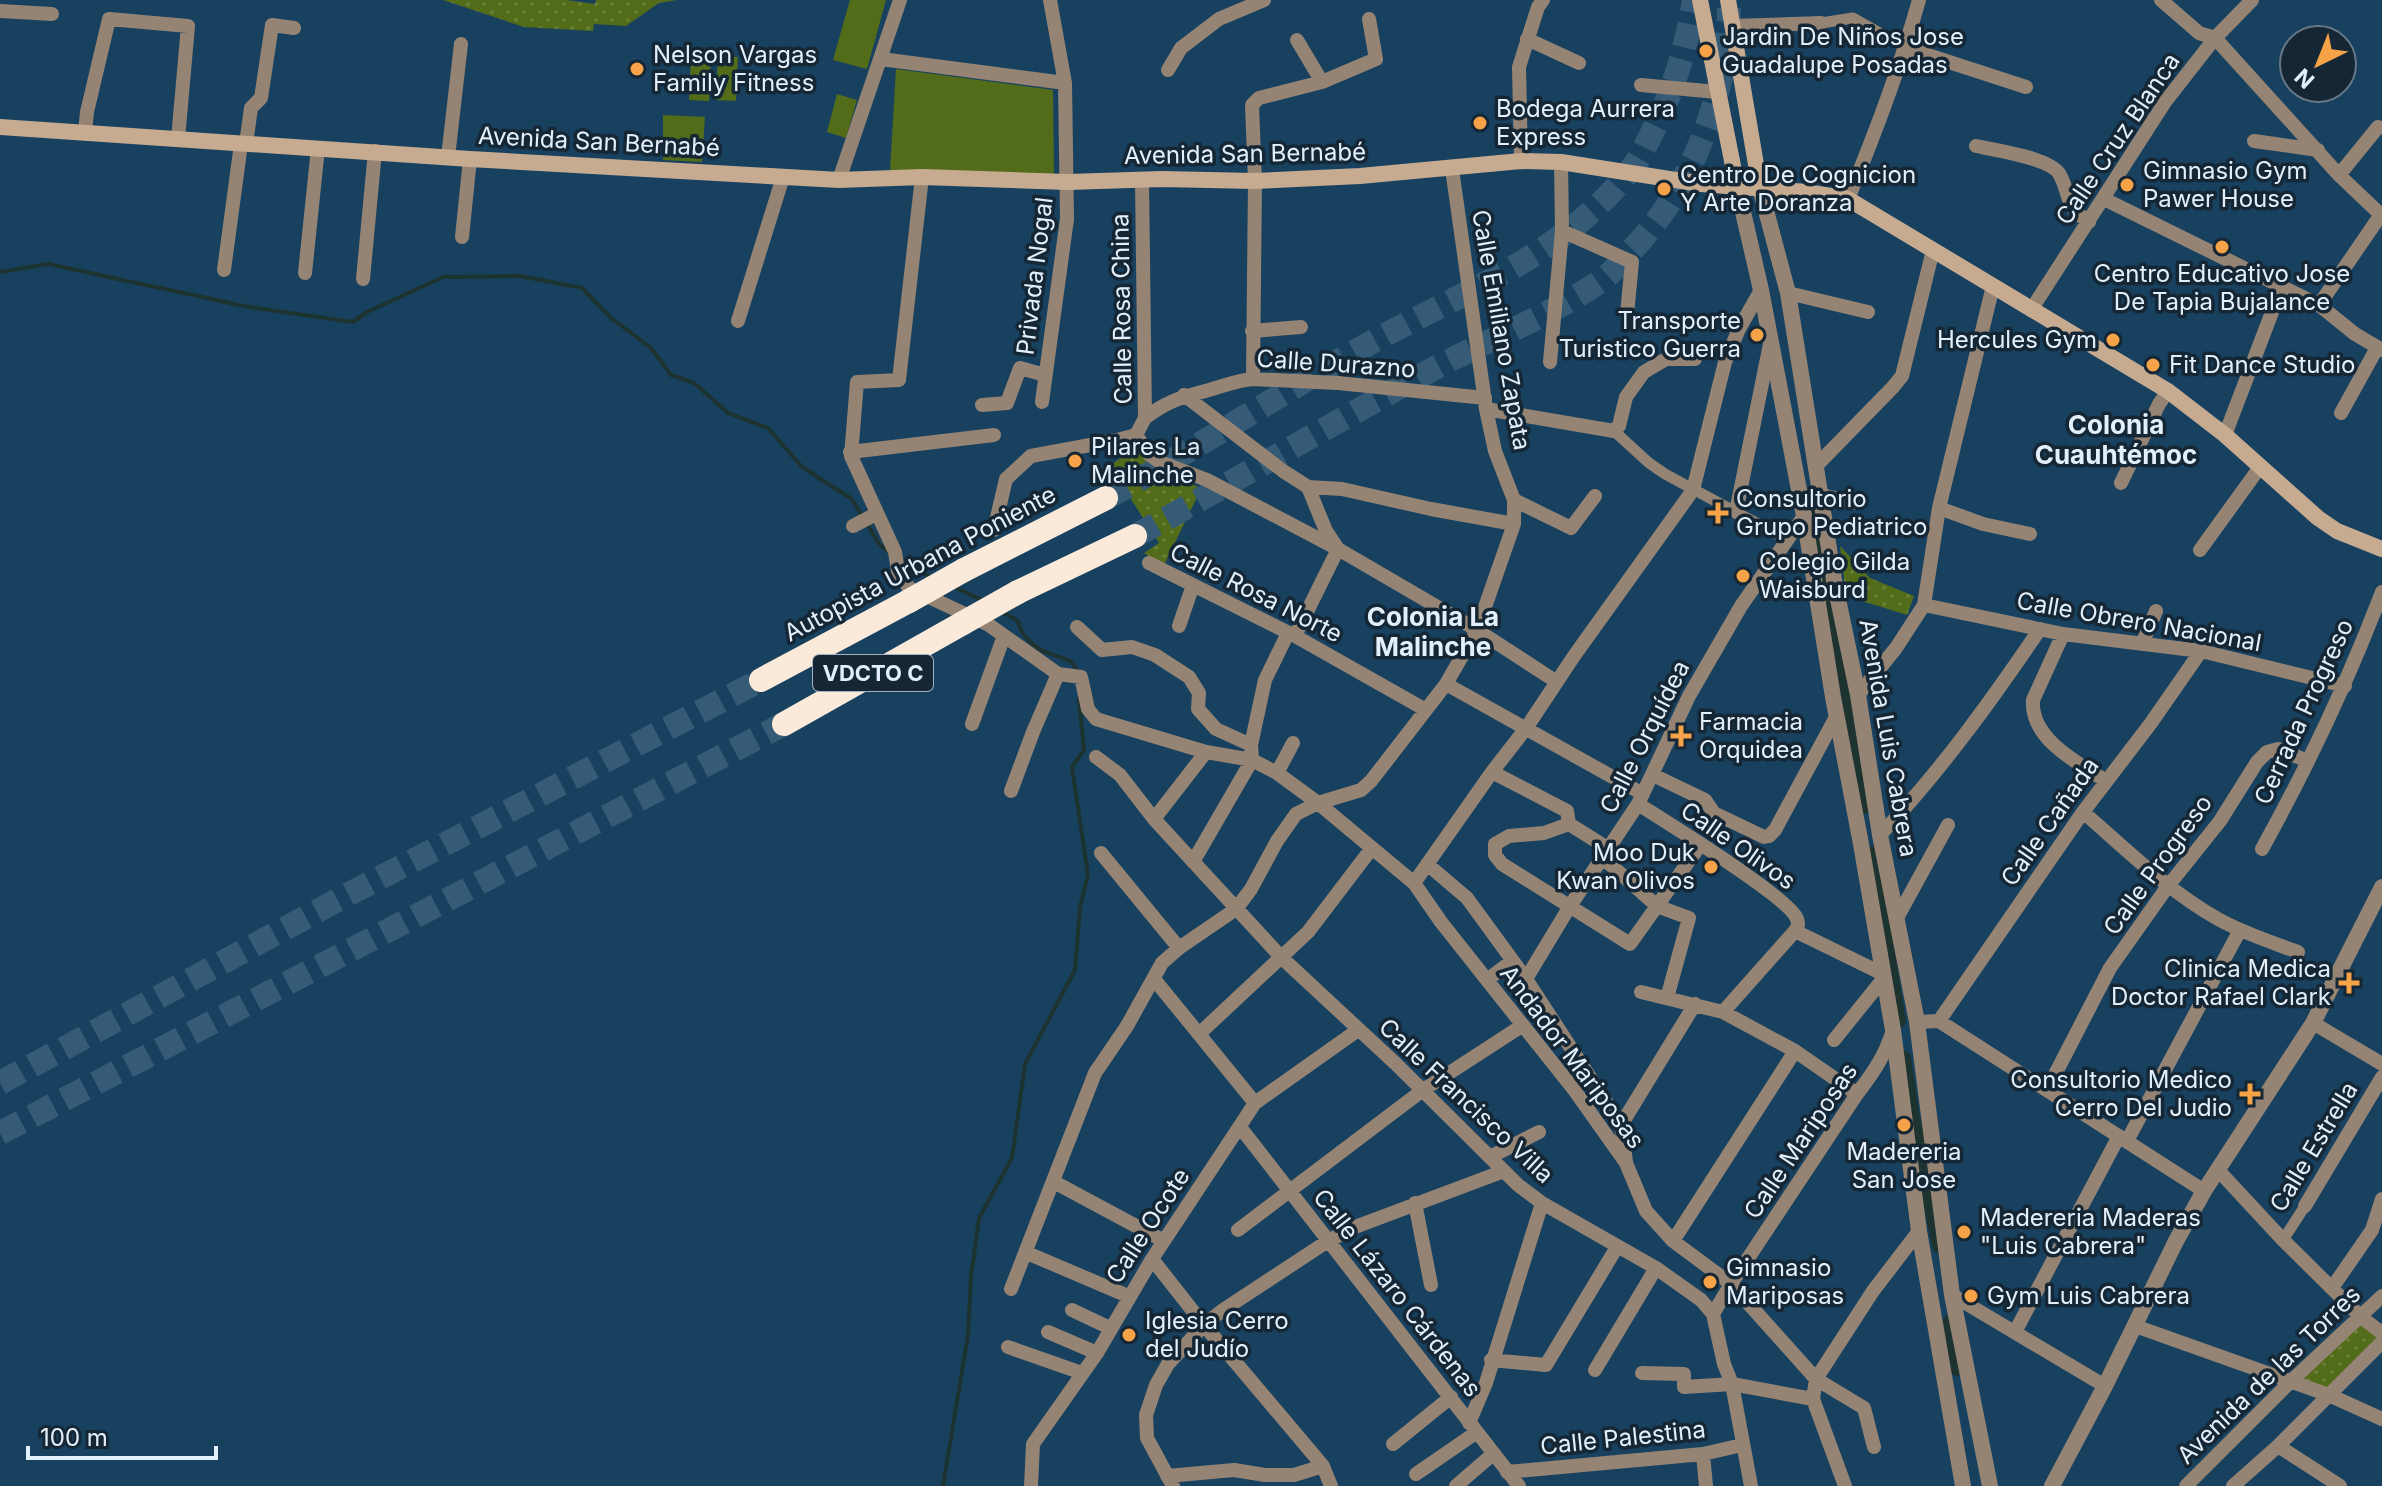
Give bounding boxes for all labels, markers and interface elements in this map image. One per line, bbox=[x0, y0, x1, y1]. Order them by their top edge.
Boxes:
place label: Jardin De Niños Jose Guadalupe Posadas bbox=[1722, 22, 1964, 79]
north arrow bbox=[2278, 24, 2358, 104]
place label: Nelson Vargas Family Fitness bbox=[653, 40, 817, 97]
marker: Jardin De Niños Jose Guadalupe Posadas bbox=[1697, 42, 1715, 60]
street label: Calle Cruz Blanca bbox=[2049, 47, 2186, 230]
marker: Nelson Vargas Family Fitness bbox=[628, 60, 646, 78]
text: N bbox=[2289, 63, 2319, 94]
place label: Bodega Aurrera Express bbox=[1496, 94, 1675, 151]
marker: Bodega Aurrera Express bbox=[1471, 114, 1489, 132]
street label: Avenida San Bernabé bbox=[477, 121, 721, 162]
street label: Avenida San Bernabé bbox=[1124, 137, 1366, 170]
place label: Gimnasio Gym Pawer House bbox=[2143, 156, 2307, 213]
place label: Centro De Cognicion Y Arte Doranza bbox=[1680, 160, 1916, 217]
marker: Gimnasio Gym Pawer House bbox=[2118, 176, 2136, 194]
marker: Centro De Cognicion Y Arte Doranza bbox=[1655, 180, 1673, 198]
street label: Privada Nogal bbox=[1010, 195, 1059, 357]
street label: Calle Emiliano Zapata bbox=[1466, 208, 1537, 452]
street label: Calle Rosa China bbox=[1105, 213, 1138, 405]
marker: Centro Educativo Jose De Tapia Bujalance bbox=[2213, 238, 2231, 256]
place label: Centro Educativo Jose De Tapia Bujalance bbox=[2094, 259, 2350, 316]
place label: Transporte Turistico Guerra bbox=[1559, 306, 1741, 363]
place label: Hercules Gym bbox=[1937, 325, 2097, 354]
marker: Transporte Turistico Guerra bbox=[1748, 326, 1766, 344]
marker: Hercules Gym bbox=[2104, 331, 2122, 349]
street label: Calle Durazno bbox=[1256, 343, 1416, 384]
place label: Fit Dance Studio bbox=[2169, 350, 2355, 379]
marker: Fit Dance Studio bbox=[2144, 356, 2162, 374]
district label: Colonia Cuauhtémoc bbox=[2035, 409, 2197, 470]
place label: Pilares La Malinche bbox=[1091, 432, 1201, 489]
marker: Pilares La Malinche bbox=[1066, 452, 1084, 470]
street label: Autopista Urbana Poniente bbox=[779, 479, 1061, 648]
place label: Consultorio Grupo Pediatrico bbox=[1736, 484, 1927, 541]
marker: Consultorio Grupo Pediatrico bbox=[1707, 502, 1729, 524]
street label: Calle Rosa Norte bbox=[1165, 537, 1347, 648]
place label: Colegio Gilda Waisburd bbox=[1759, 547, 1910, 604]
marker: Colegio Gilda Waisburd bbox=[1734, 567, 1752, 585]
street label: Calle Obrero Nacional bbox=[2015, 586, 2264, 657]
district label: Colonia La Malinche bbox=[1367, 601, 1499, 662]
street label: Cerrada Progreso bbox=[2248, 615, 2359, 809]
street label: Avenida Luis Cabrera bbox=[1853, 617, 1924, 859]
road number: VDCTO C bbox=[813, 655, 933, 691]
street label: Calle Orquídea bbox=[1594, 656, 1695, 818]
place label: Farmacia Orquidea bbox=[1699, 707, 1803, 764]
marker: Farmacia Orquidea bbox=[1670, 725, 1692, 747]
street label: Calle Cañada bbox=[1995, 752, 2105, 892]
street label: Calle Progreso bbox=[2097, 789, 2218, 940]
street label: Calle Olivos bbox=[1675, 795, 1801, 896]
place label: Moo Duk Kwan Olivos bbox=[1556, 838, 1695, 895]
marker: Moo Duk Kwan Olivos bbox=[1702, 858, 1720, 876]
place label: Clinica Medica Doctor Rafael Clark bbox=[2111, 954, 2331, 1011]
street label: Andador Mariposas bbox=[1494, 959, 1651, 1154]
marker: Clinica Medica Doctor Rafael Clark bbox=[2338, 972, 2360, 994]
street label: Calle Francisco Villa bbox=[1373, 1012, 1560, 1189]
street label: Calle Mariposas bbox=[1738, 1057, 1863, 1224]
place label: Consultorio Medico Cerro Del Judio bbox=[2010, 1065, 2232, 1122]
street label: Calle Estrella bbox=[2264, 1077, 2364, 1217]
marker: Consultorio Medico Cerro Del Judio bbox=[2239, 1083, 2261, 1105]
marker: Madereria San Jose bbox=[1895, 1116, 1913, 1134]
place label: Madereria San Jose bbox=[1846, 1137, 1962, 1194]
street label: Calle Ocote bbox=[1100, 1163, 1196, 1289]
street label: Calle Lázaro Cárdenas bbox=[1307, 1183, 1487, 1402]
place label: Madereria Maderas "Luis Cabrera" bbox=[1980, 1203, 2201, 1260]
marker: Madereria Maderas "Luis Cabrera" bbox=[1955, 1223, 1973, 1241]
place label: Gimnasio Mariposas bbox=[1726, 1253, 1844, 1310]
marker: Gimnasio Mariposas bbox=[1701, 1273, 1719, 1291]
street label: Avenida de las Torres bbox=[2171, 1280, 2366, 1470]
place label: Gym Luis Cabrera bbox=[1987, 1281, 2190, 1310]
marker: Gym Luis Cabrera bbox=[1962, 1287, 1980, 1305]
place label: Iglesia Cerro del Judío bbox=[1145, 1306, 1289, 1363]
marker: Iglesia Cerro del Judío bbox=[1120, 1326, 1138, 1344]
scale bar bbox=[28, 1410, 216, 1460]
street label: Calle Palestina bbox=[1539, 1414, 1707, 1461]
text: 100 m bbox=[40, 1423, 108, 1452]

